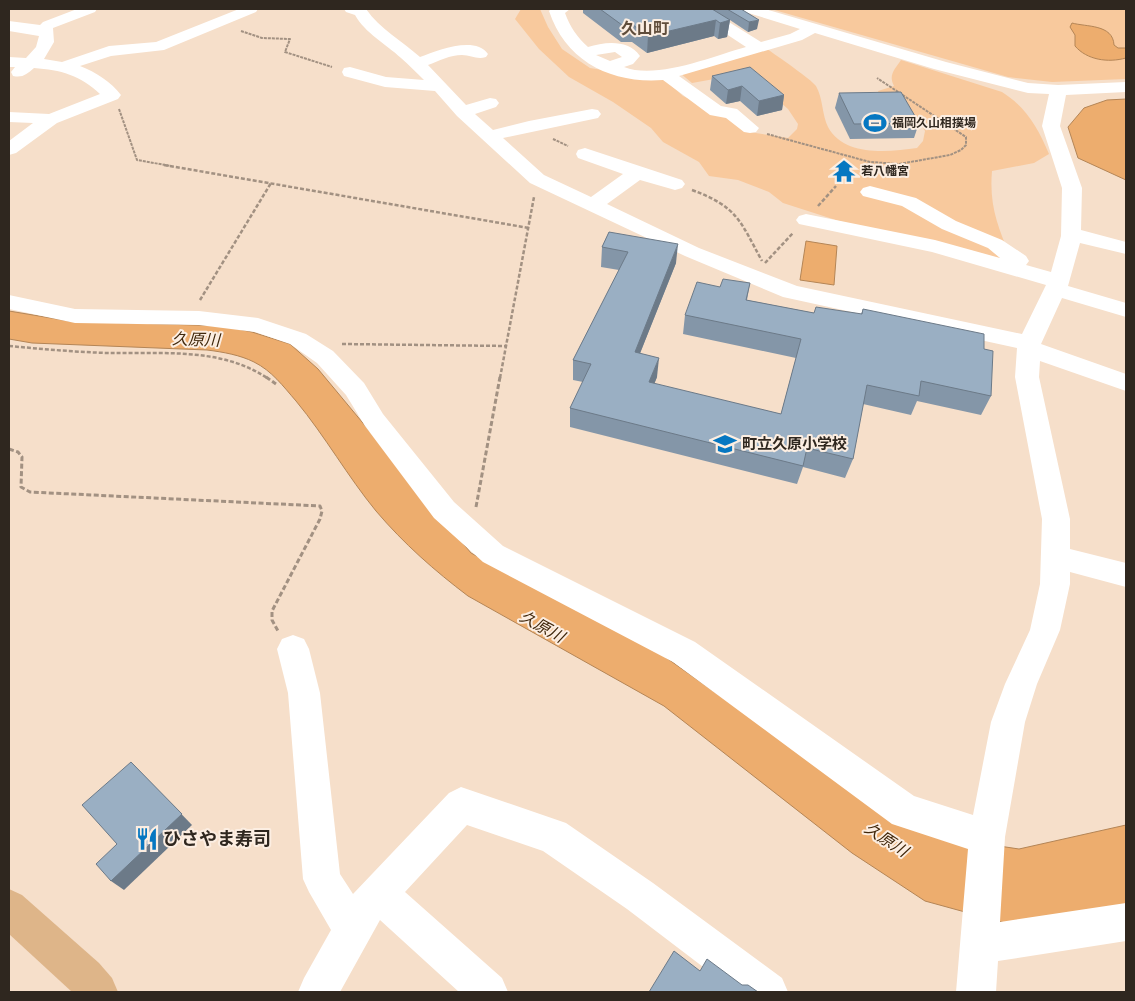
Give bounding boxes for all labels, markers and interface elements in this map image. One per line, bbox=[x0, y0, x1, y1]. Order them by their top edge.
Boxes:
district label: 久山町 bbox=[621, 18, 669, 40]
sports icon: 福岡久山相撲場 bbox=[862, 110, 888, 136]
place label: 福岡久山相撲場 bbox=[892, 115, 976, 132]
temple icon: 若八幡宮 bbox=[831, 158, 857, 184]
place label: 若八幡宮 bbox=[861, 163, 909, 180]
water label: 久原川 bbox=[172, 328, 222, 352]
school or university icon: 町立久原小学校 bbox=[712, 431, 738, 457]
place label: 町立久原小学校 bbox=[742, 434, 847, 455]
water label: 久原川 bbox=[516, 606, 570, 649]
water label: 久原川 bbox=[860, 818, 914, 863]
restaurant icon: ひさやま寿司 bbox=[134, 826, 160, 852]
place label: ひさやま寿司 bbox=[163, 827, 271, 852]

